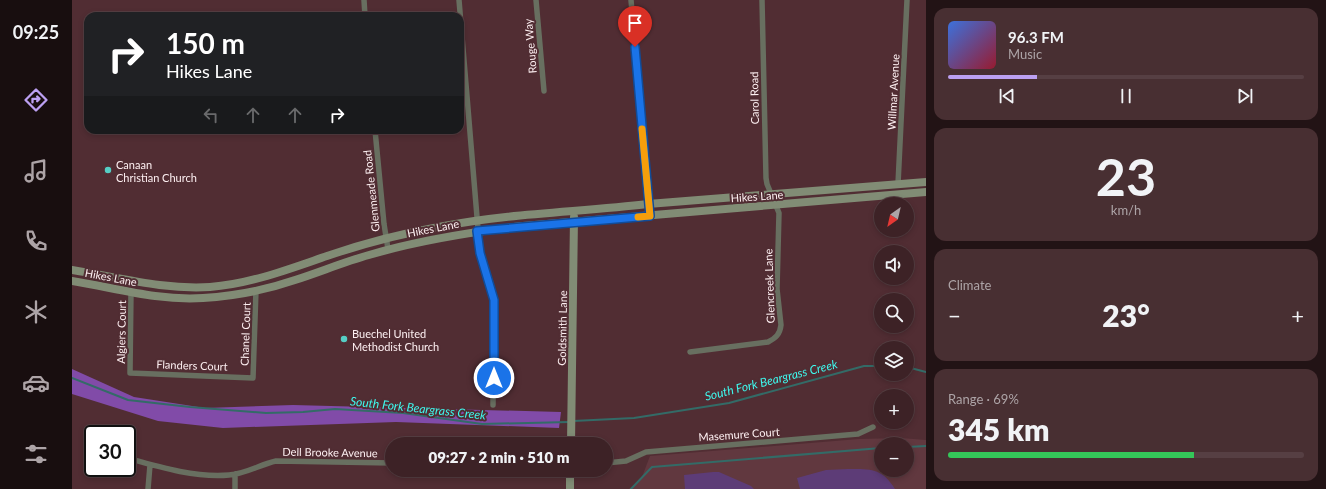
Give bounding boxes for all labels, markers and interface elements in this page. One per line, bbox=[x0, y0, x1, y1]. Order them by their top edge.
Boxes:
pin bbox=[618, 6, 652, 47]
icon: arrive bbox=[624, 12, 646, 34]
street label: Rouge Way bbox=[521, 18, 539, 74]
text: 09:25 bbox=[13, 21, 59, 43]
text: 150 m bbox=[166, 26, 245, 60]
icon: right bbox=[100, 28, 152, 80]
text: 96.3 FM bbox=[1008, 28, 1064, 46]
text: Music bbox=[1008, 46, 1042, 62]
street label: Willmar Avenue bbox=[885, 53, 901, 130]
text: Hikes Lane bbox=[166, 60, 252, 82]
street label: Carol Road bbox=[747, 72, 761, 124]
icon: previous bbox=[996, 85, 1018, 107]
icon: pause bbox=[1115, 85, 1137, 107]
icon: next bbox=[1234, 85, 1256, 107]
icon: directions bbox=[22, 86, 50, 114]
icon: left bbox=[200, 104, 222, 126]
icon: ahead bbox=[242, 104, 264, 126]
icon: ahead bbox=[284, 104, 306, 126]
icon: right bbox=[326, 104, 348, 126]
text: 23 bbox=[1096, 145, 1156, 207]
street label: Glenmeade Road bbox=[360, 150, 382, 232]
icon: music bbox=[22, 157, 50, 185]
place label: Canaan Christian Church bbox=[116, 158, 197, 184]
marker: Canaan Christian Church bbox=[103, 165, 113, 175]
street label: Hikes Lane bbox=[730, 188, 784, 204]
north arrow bbox=[874, 197, 914, 237]
map controls bbox=[874, 197, 914, 477]
text: km/h bbox=[1111, 202, 1141, 218]
street label: Hikes Lane bbox=[406, 217, 460, 239]
icon: phone bbox=[22, 227, 50, 255]
button: sound bbox=[874, 245, 914, 285]
street label: Glencreek Lane bbox=[761, 248, 777, 324]
street label: Hikes Lane bbox=[84, 266, 138, 288]
text: Climate bbox=[948, 277, 991, 293]
street label: Goldsmith Lane bbox=[555, 290, 569, 366]
button: search bbox=[874, 293, 914, 333]
text: 23° bbox=[1102, 297, 1150, 333]
icon: climate bbox=[22, 298, 50, 326]
street label: Algiers Court bbox=[114, 300, 128, 364]
street label: Chanel Court bbox=[237, 302, 253, 366]
text: − bbox=[948, 302, 961, 329]
text: + bbox=[1291, 302, 1304, 329]
place label: Buechel United Methodist Church bbox=[352, 327, 439, 353]
marker: Buechel United Methodist Church bbox=[339, 334, 349, 344]
button: layers bbox=[874, 341, 914, 381]
water label: South Fork Beargrass Creek bbox=[703, 356, 839, 404]
street label: Flanders Court bbox=[156, 357, 228, 373]
position arrow bbox=[473, 357, 515, 399]
icon: car bbox=[22, 369, 50, 397]
button: + bbox=[874, 389, 914, 429]
text: Range · 69% bbox=[948, 391, 1019, 407]
water label: South Fork Beargrass Creek bbox=[349, 393, 487, 423]
text: 345 km bbox=[948, 411, 1049, 447]
speed limit sign: 30 bbox=[84, 425, 136, 477]
street label: Masemure Court bbox=[698, 425, 780, 443]
button: − bbox=[874, 437, 914, 477]
icon: filters bbox=[22, 440, 50, 468]
street label: Dell Brooke Avenue bbox=[282, 445, 378, 459]
text: 09:27 · 2 min · 510 m bbox=[428, 448, 570, 466]

